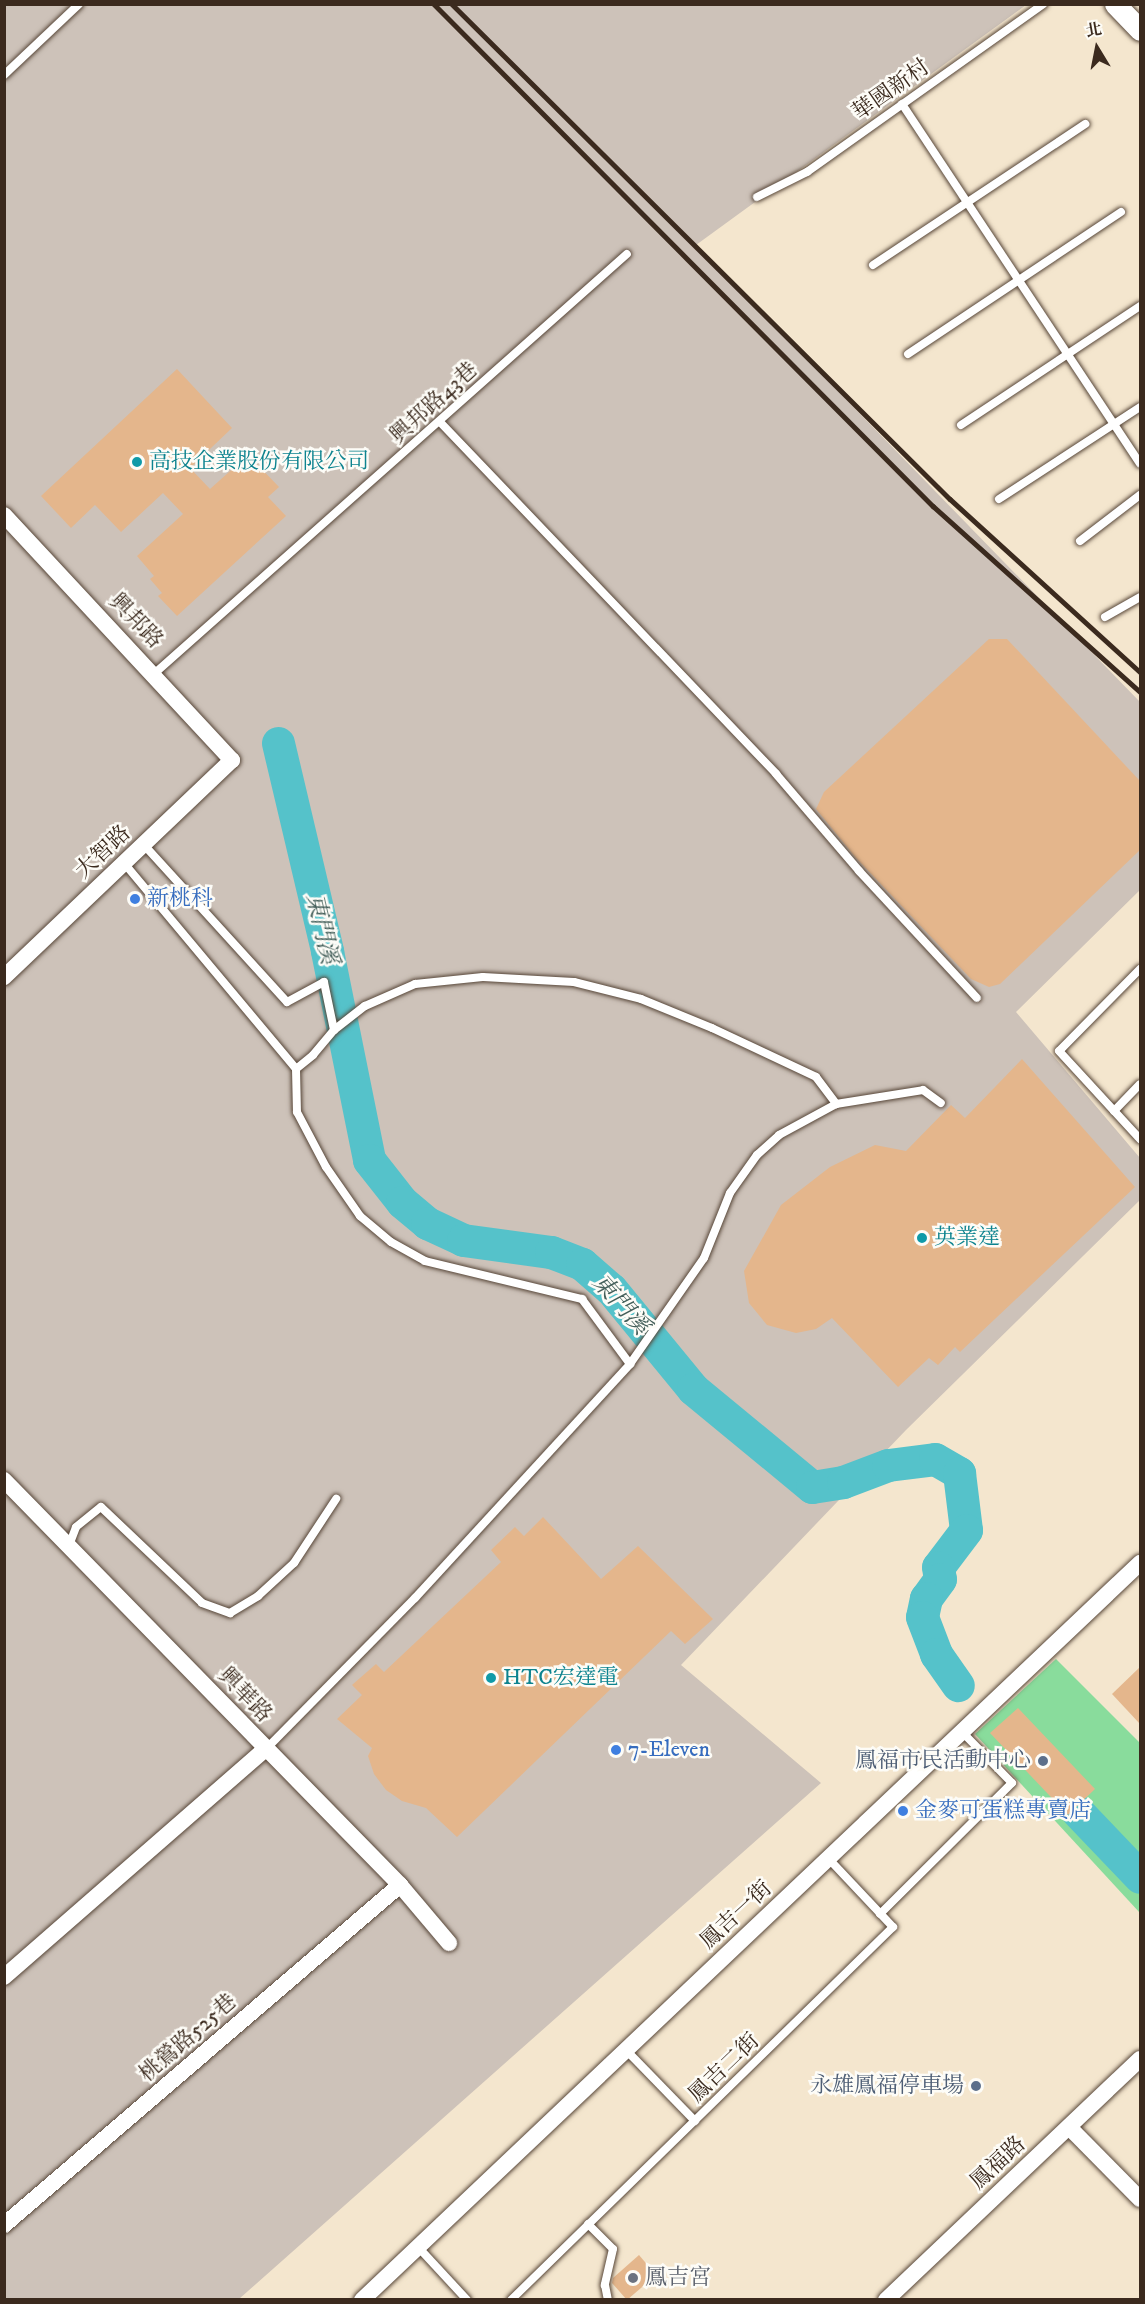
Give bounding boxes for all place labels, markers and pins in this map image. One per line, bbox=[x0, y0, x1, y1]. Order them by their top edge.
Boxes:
place label: 高技企業股份有限公司 bbox=[149, 449, 369, 475]
marker: 高技企業股份有限公司 bbox=[130, 455, 144, 469]
place label: 新桃科 bbox=[147, 886, 213, 912]
marker: 新桃科 bbox=[128, 892, 142, 906]
place label: 英業達 bbox=[934, 1225, 1000, 1251]
marker: 英業達 bbox=[915, 1231, 929, 1245]
place label: HTC宏達電 bbox=[503, 1665, 619, 1691]
marker: HTC宏達電 bbox=[484, 1671, 498, 1685]
place label: 7-Eleven bbox=[628, 1737, 710, 1763]
marker: 7-Eleven bbox=[609, 1743, 623, 1757]
place label: 鳳福市民活動中心 bbox=[855, 1748, 1031, 1774]
marker: 鳳福市民活動中心 bbox=[1036, 1754, 1050, 1768]
place label: 金麥可蛋糕專賣店 bbox=[915, 1798, 1091, 1824]
marker: 金麥可蛋糕專賣店 bbox=[896, 1804, 910, 1818]
place label: 永雄鳳福停車場 bbox=[810, 2073, 964, 2099]
marker: 永雄鳳福停車場 bbox=[969, 2079, 983, 2093]
place label: 鳳吉宮 bbox=[645, 2265, 711, 2291]
marker: 鳳吉宮 bbox=[626, 2271, 640, 2285]

